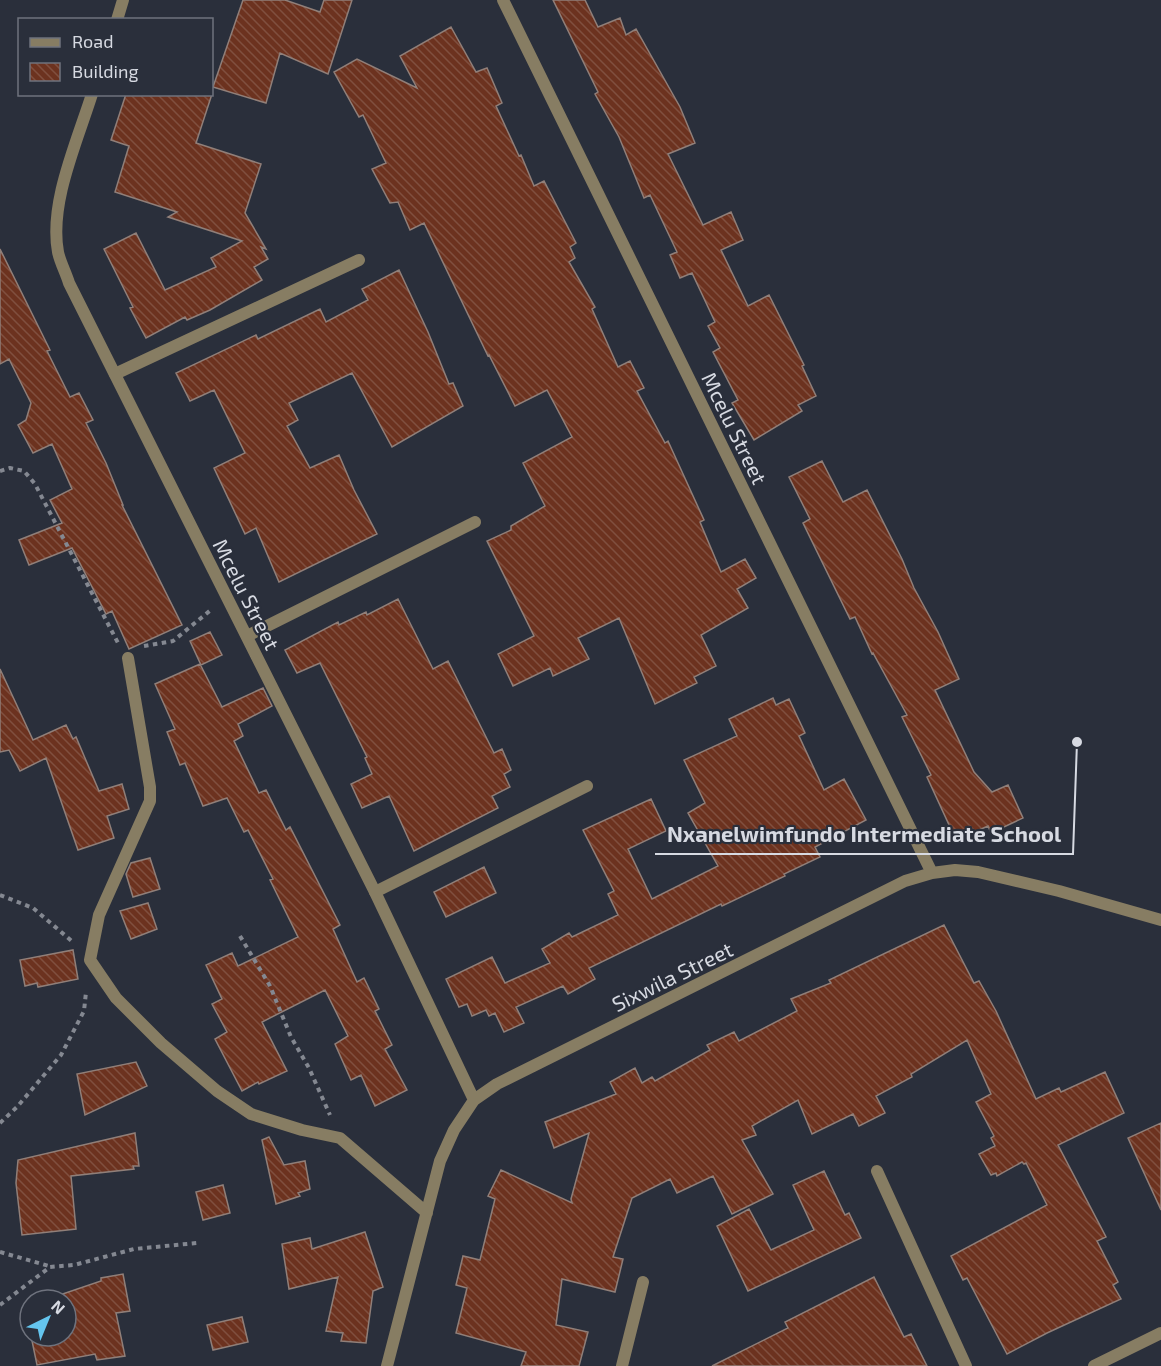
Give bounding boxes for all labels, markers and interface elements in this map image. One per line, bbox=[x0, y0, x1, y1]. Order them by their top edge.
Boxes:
legend bbox=[18, 18, 213, 96]
text: Road bbox=[72, 30, 113, 52]
text: Building bbox=[72, 60, 139, 82]
street label: Mcelu Street bbox=[697, 368, 773, 488]
street label: Mcelu Street bbox=[208, 534, 286, 654]
callout: Nxanelwimfundo Intermediate School bbox=[655, 814, 1073, 854]
text: Nxanelwimfundo Intermediate School bbox=[667, 820, 1062, 846]
street label: Sixwila Street bbox=[607, 936, 737, 1016]
north arrow bbox=[18, 1288, 78, 1348]
text: N bbox=[48, 1296, 69, 1318]

